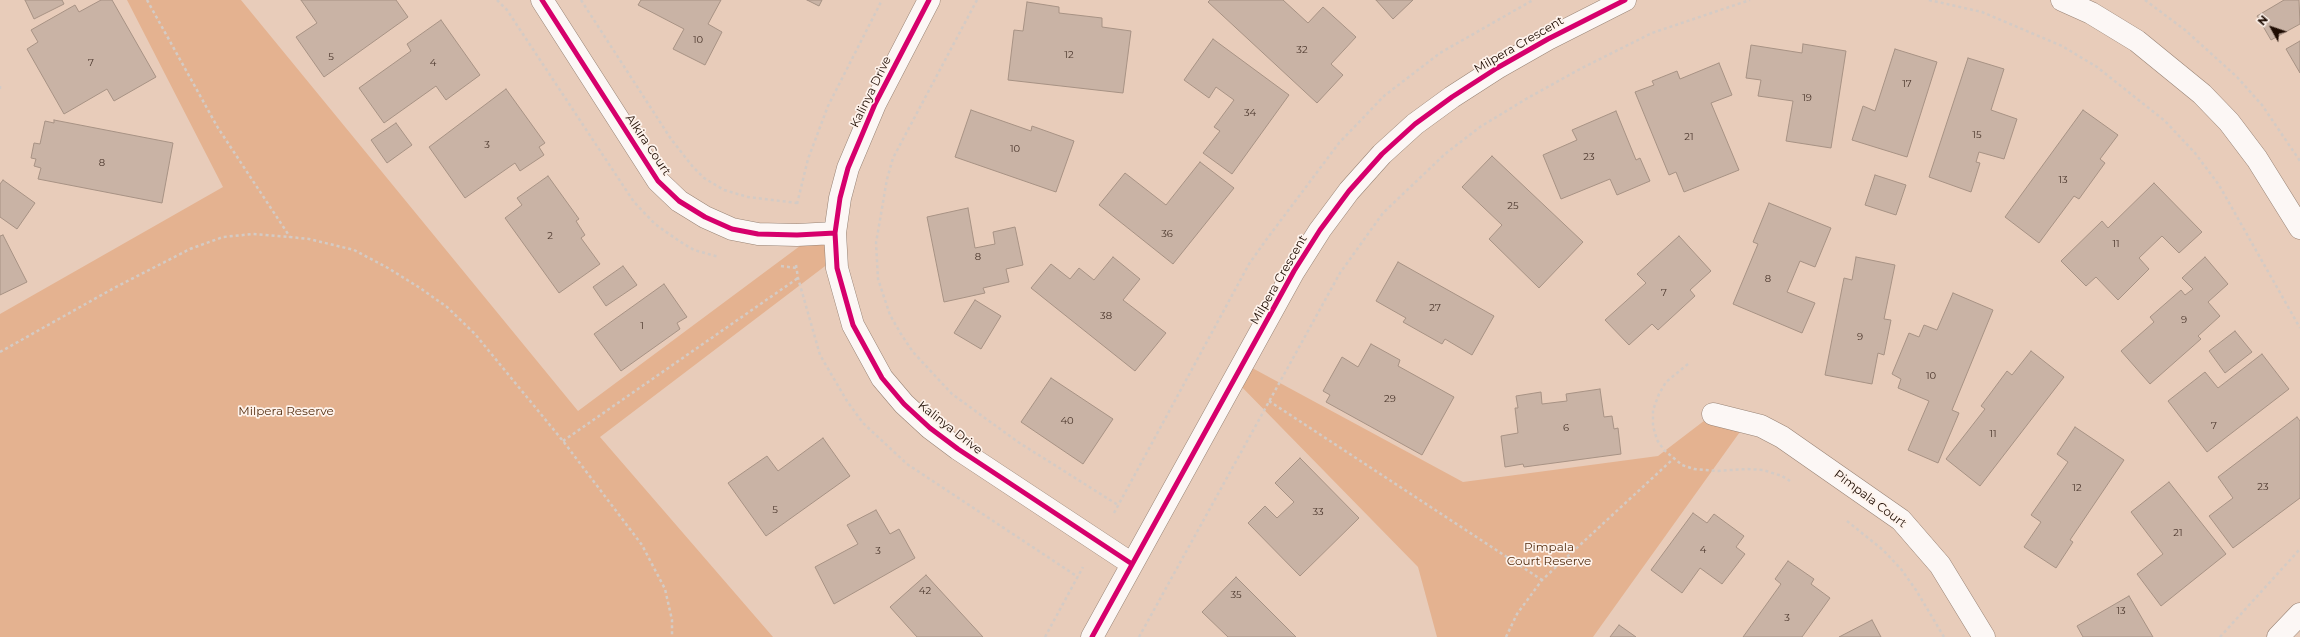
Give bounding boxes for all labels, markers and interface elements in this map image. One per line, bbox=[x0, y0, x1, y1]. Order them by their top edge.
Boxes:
north arrow bbox=[2252, 8, 2292, 48]
text: N bbox=[2255, 12, 2271, 28]
street label: Milpera Crescent bbox=[1472, 14, 1566, 76]
house number: 10 bbox=[693, 34, 703, 46]
house number: 32 bbox=[1296, 44, 1308, 56]
house number: 12 bbox=[1064, 49, 1074, 61]
house number: 5 bbox=[328, 51, 334, 63]
street label: Kalinya Drive bbox=[847, 54, 895, 130]
house number: 7 bbox=[88, 57, 94, 69]
house number: 4 bbox=[430, 57, 436, 69]
house number: 17 bbox=[1902, 78, 1912, 90]
house number: 19 bbox=[1802, 92, 1812, 104]
house number: 34 bbox=[1244, 107, 1256, 119]
street label: Alkira Court bbox=[622, 112, 674, 178]
house number: 15 bbox=[1972, 129, 1982, 141]
house number: 21 bbox=[1684, 131, 1694, 143]
house number: 3 bbox=[484, 139, 490, 151]
house number: 10 bbox=[1010, 143, 1020, 155]
house number: 23 bbox=[1583, 151, 1595, 163]
house number: 8 bbox=[99, 157, 105, 169]
house number: 13 bbox=[2058, 174, 2068, 186]
house number: 25 bbox=[1507, 200, 1519, 212]
house number: 36 bbox=[1161, 228, 1173, 240]
house number: 2 bbox=[547, 230, 553, 242]
street label: Milpera Crescent bbox=[1248, 233, 1310, 327]
house number: 11 bbox=[2112, 238, 2120, 250]
house number: 8 bbox=[975, 251, 981, 263]
house number: 8 bbox=[1765, 273, 1771, 285]
house number: 7 bbox=[1661, 287, 1667, 299]
house number: 27 bbox=[1429, 302, 1441, 314]
house number: 38 bbox=[1100, 310, 1112, 322]
house number: 9 bbox=[2181, 314, 2187, 326]
house number: 1 bbox=[640, 320, 644, 332]
house number: 9 bbox=[1857, 331, 1863, 343]
house number: 10 bbox=[1926, 370, 1936, 382]
house number: 29 bbox=[1384, 393, 1396, 405]
street label: Kalinya Drive bbox=[915, 398, 985, 458]
park label: Milpera Reserve bbox=[238, 404, 334, 418]
house number: 40 bbox=[1060, 415, 1074, 427]
house number: 7 bbox=[2211, 420, 2217, 432]
house number: 6 bbox=[1563, 422, 1569, 434]
house number: 11 bbox=[1989, 428, 1997, 440]
street label: Pimpala Court bbox=[1831, 467, 1909, 531]
house number: 23 bbox=[2257, 481, 2269, 493]
house number: 12 bbox=[2072, 482, 2082, 494]
house number: 5 bbox=[772, 504, 778, 516]
house number: 33 bbox=[1312, 506, 1324, 518]
house number: 21 bbox=[2173, 527, 2183, 539]
park label: Pimpala Court Reserve bbox=[1507, 540, 1591, 568]
house number: 4 bbox=[1700, 544, 1706, 556]
house number: 3 bbox=[875, 545, 881, 557]
house number: 42 bbox=[919, 585, 931, 597]
house number: 35 bbox=[1230, 589, 1242, 601]
house number: 13 bbox=[2116, 605, 2126, 617]
house number: 3 bbox=[1784, 612, 1790, 624]

